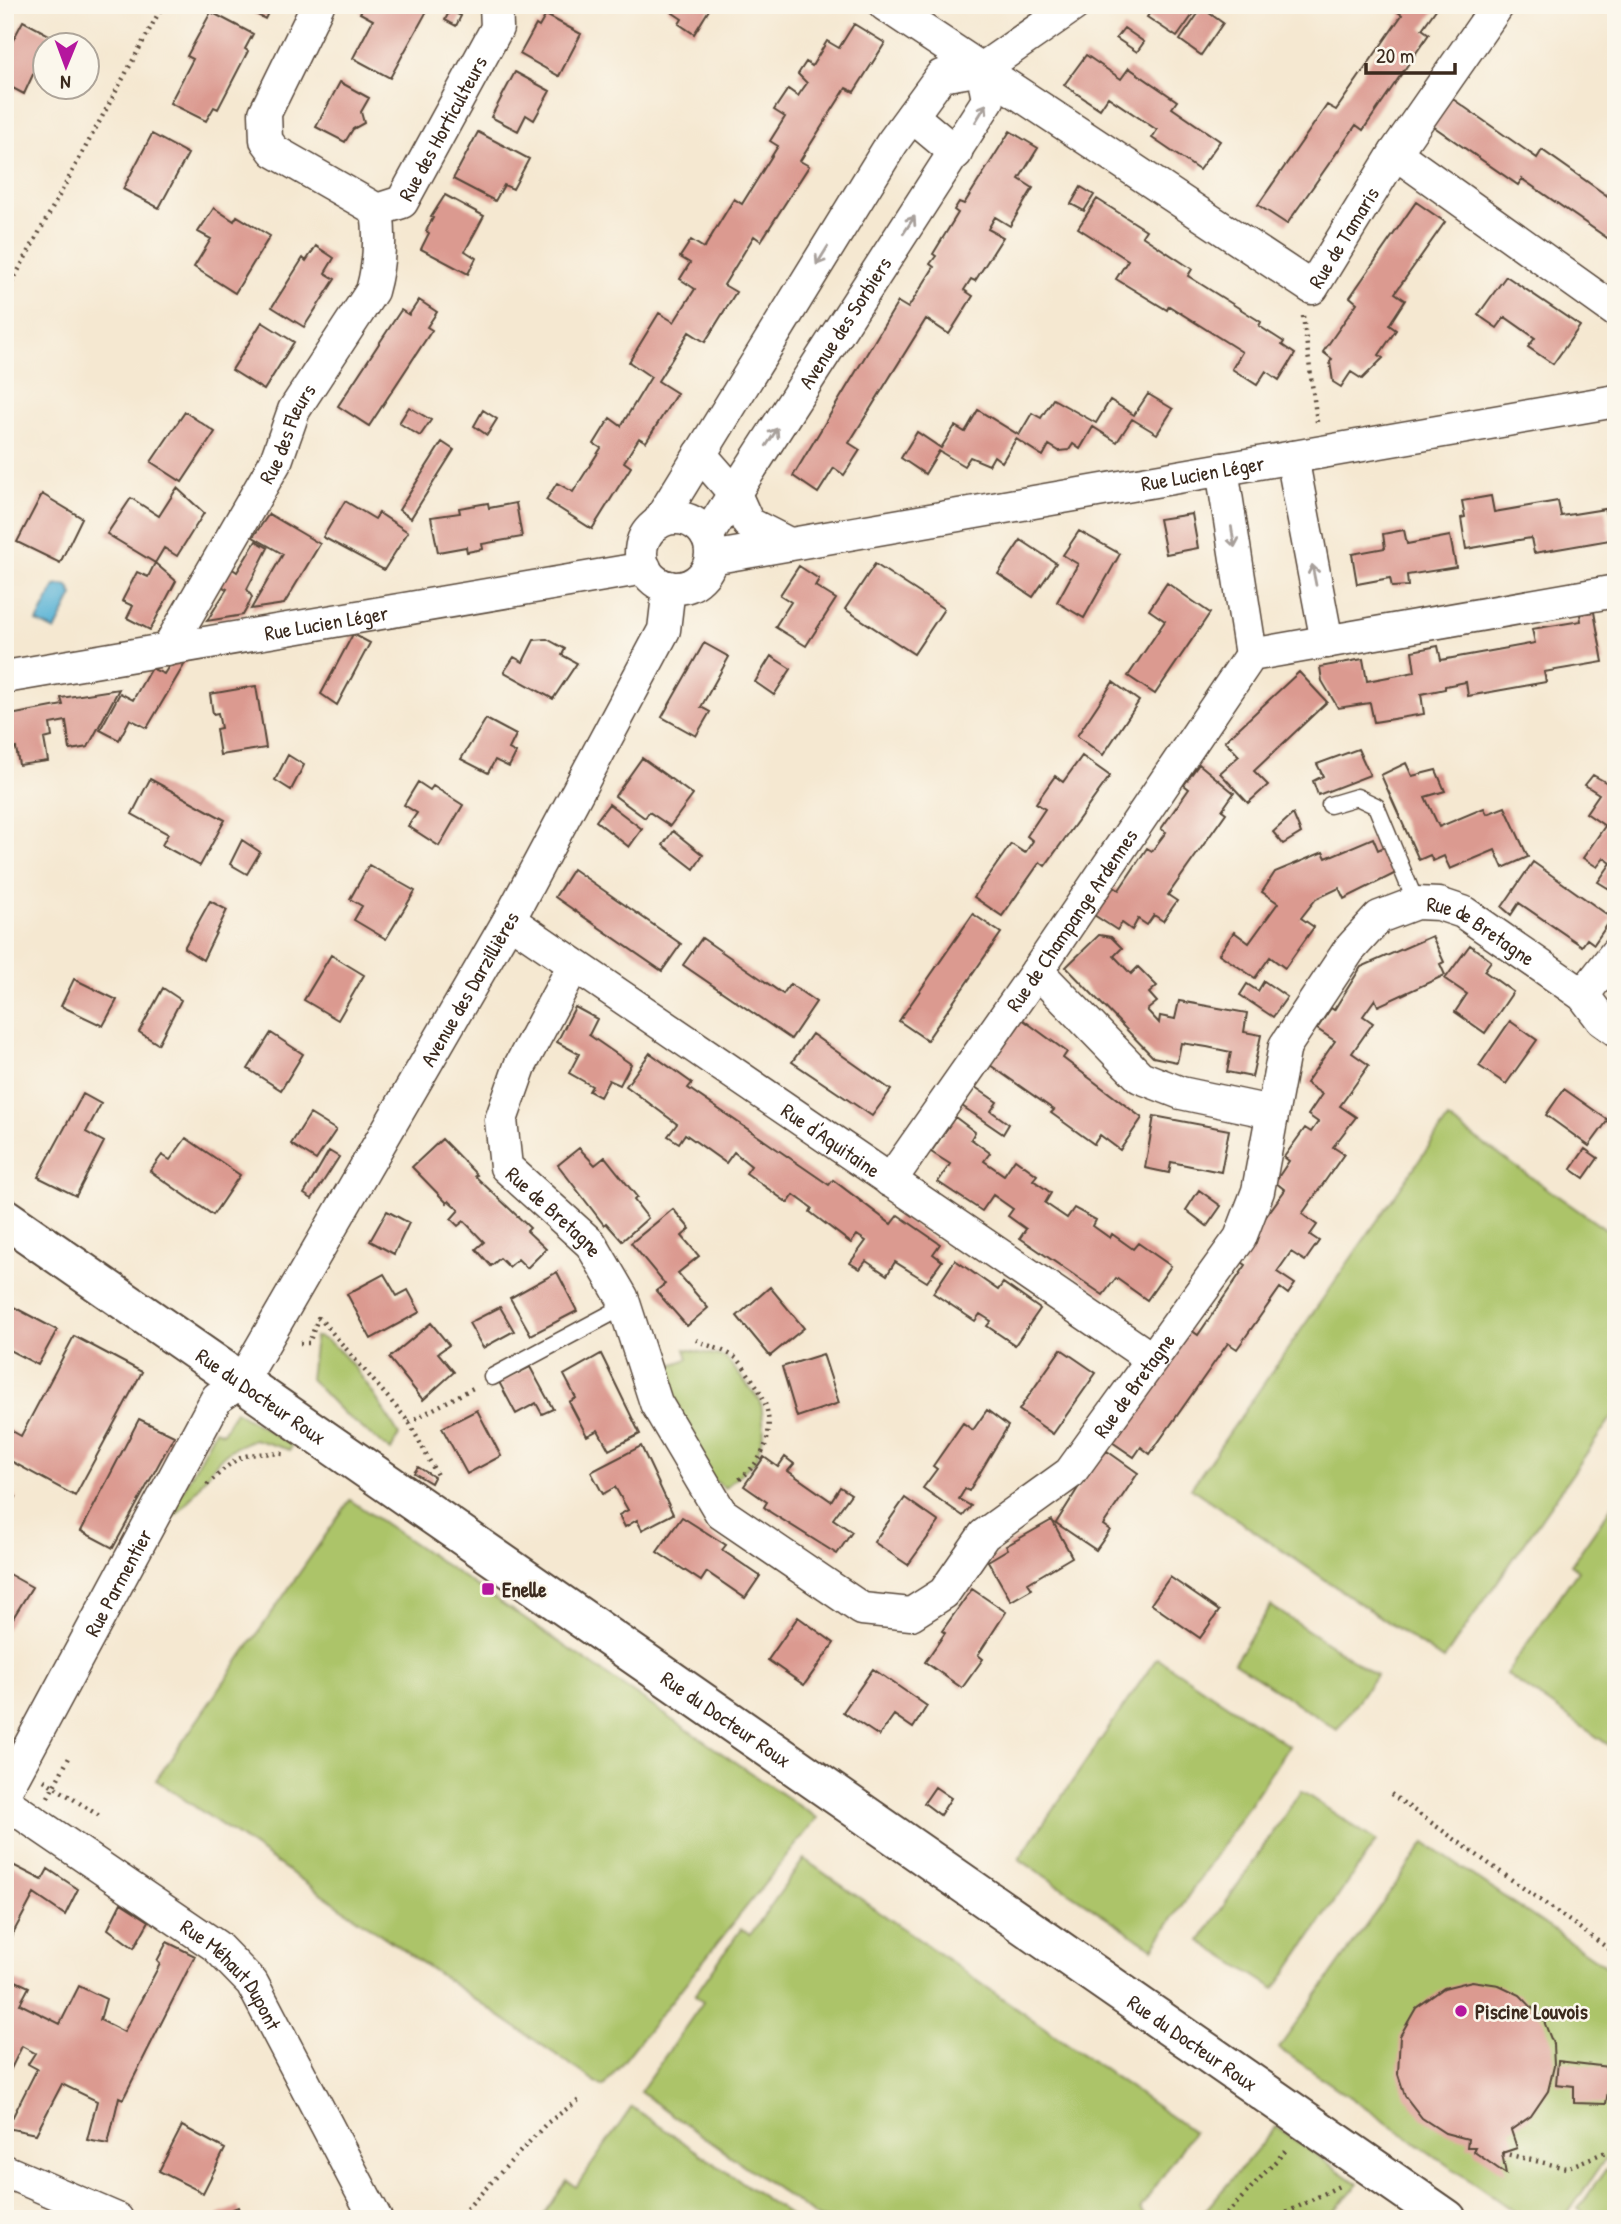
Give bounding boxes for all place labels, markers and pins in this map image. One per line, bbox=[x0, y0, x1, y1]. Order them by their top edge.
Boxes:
place label: Enelle bbox=[502, 1575, 547, 1604]
marker: Enelle bbox=[480, 1581, 496, 1597]
place label: Piscine Louvois bbox=[1475, 1997, 1588, 2026]
marker: Piscine Louvois bbox=[1453, 2003, 1469, 2019]

